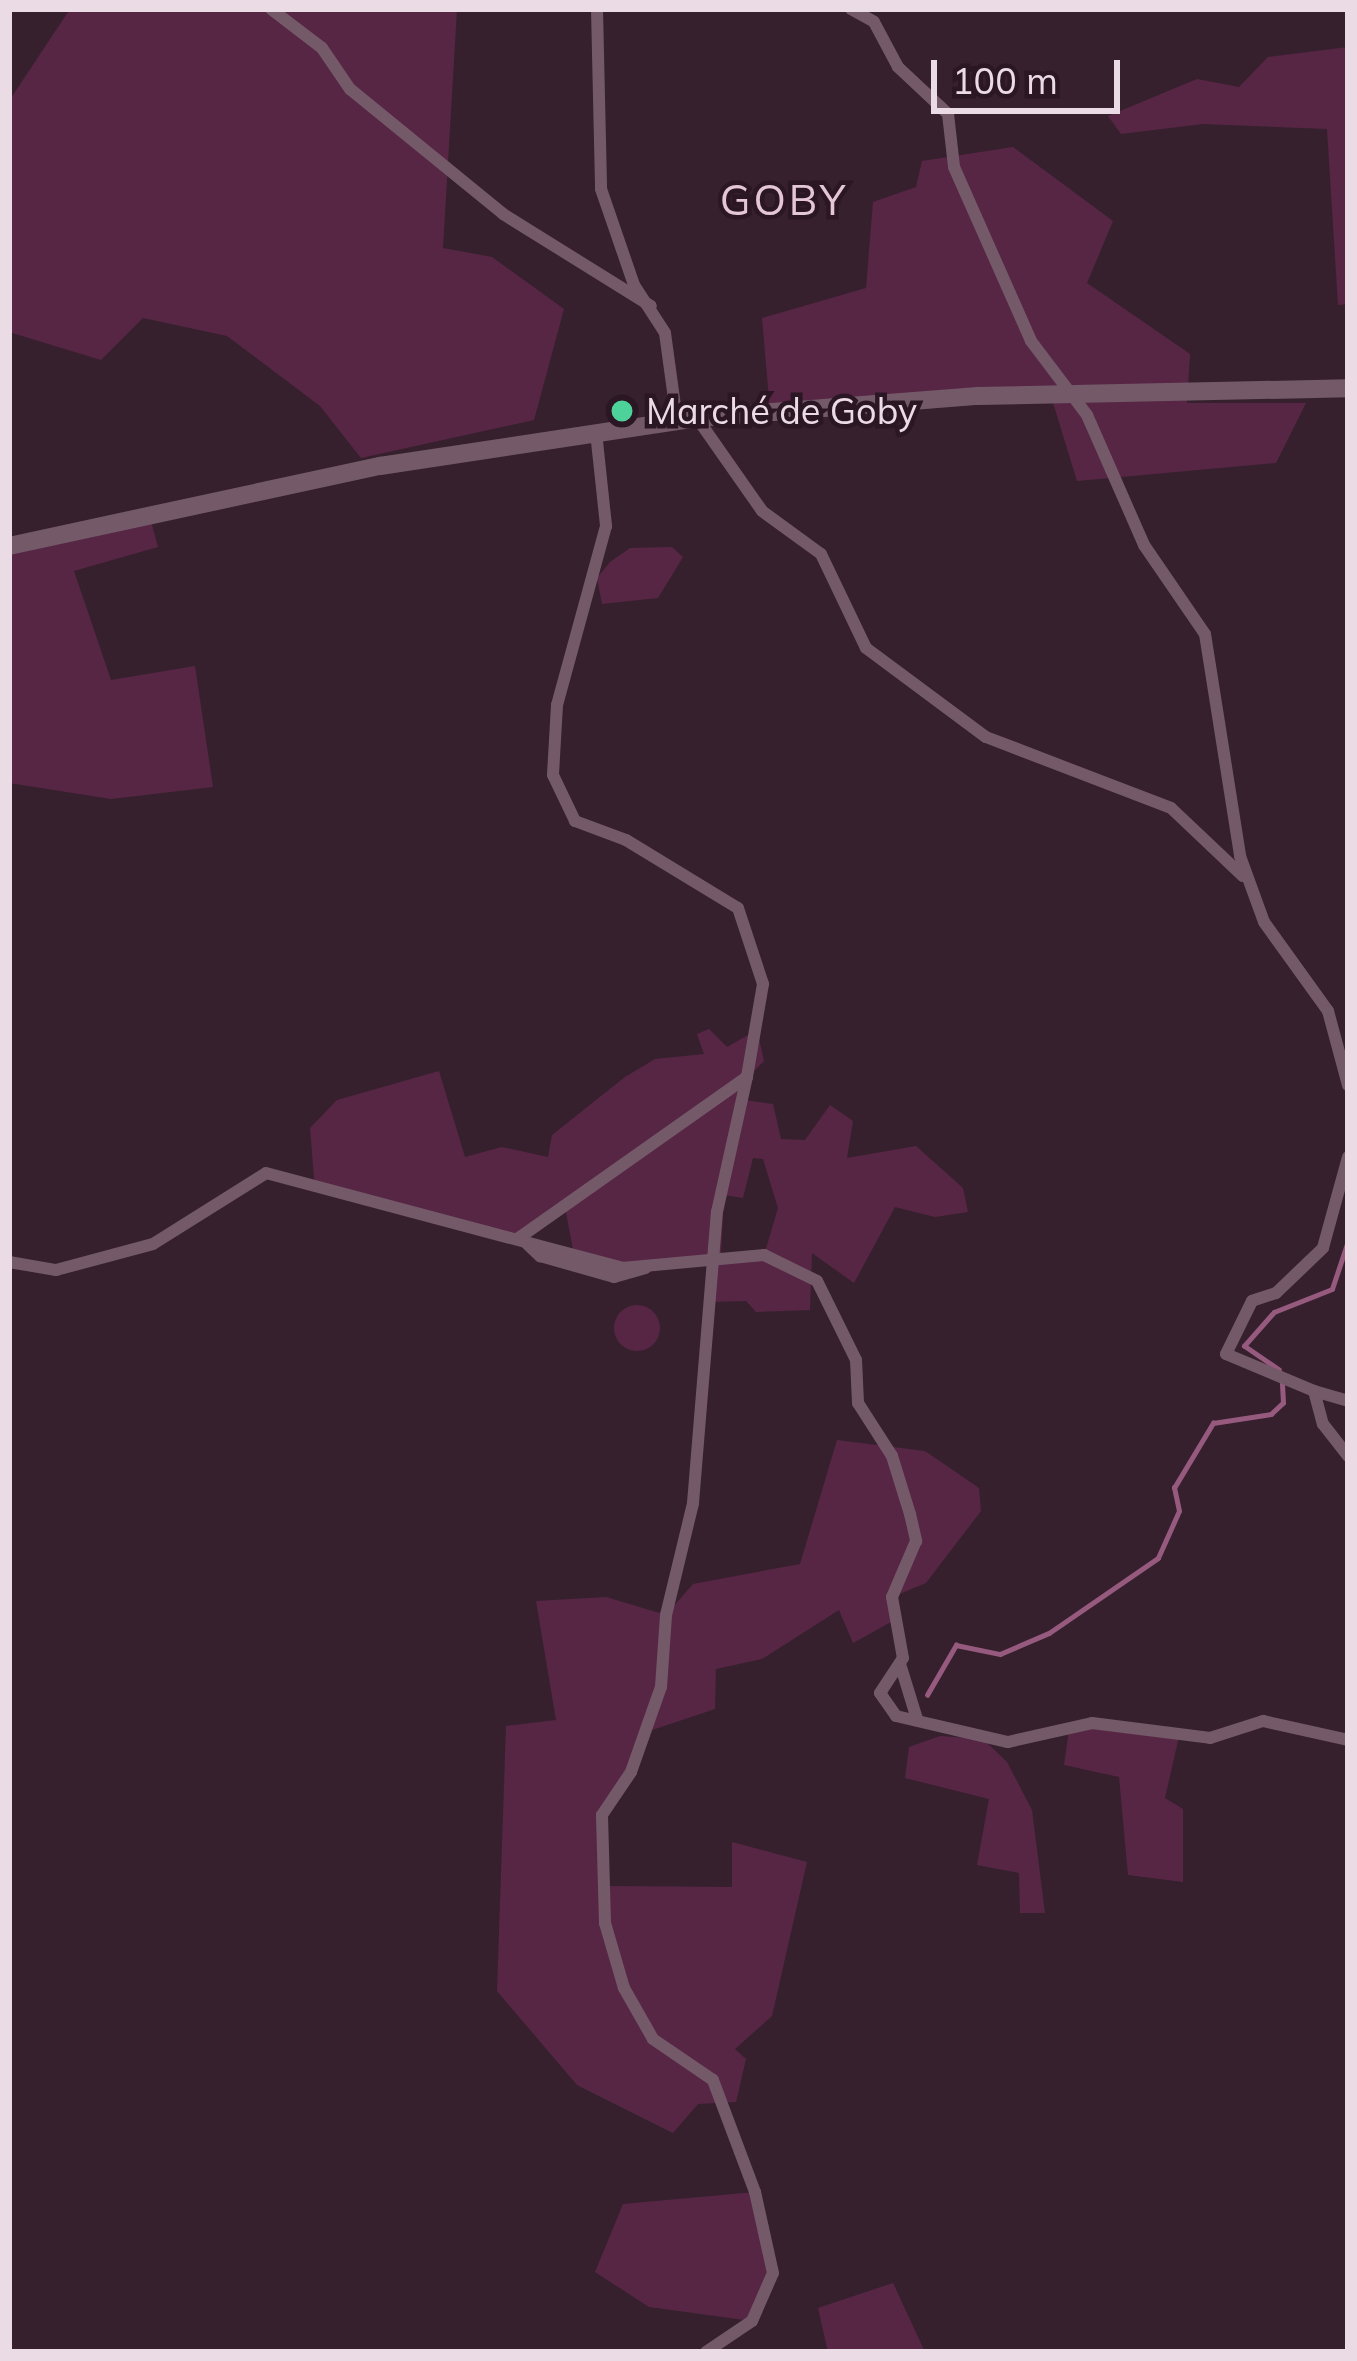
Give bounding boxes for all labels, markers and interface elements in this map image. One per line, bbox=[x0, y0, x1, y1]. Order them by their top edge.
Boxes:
scale bar bbox=[937, 36, 1126, 110]
text: 100 m bbox=[952, 58, 1058, 103]
district label: GOBY bbox=[720, 175, 848, 225]
place label: Marché de Goby bbox=[646, 389, 917, 433]
marker: Marché de Goby bbox=[609, 398, 635, 424]

